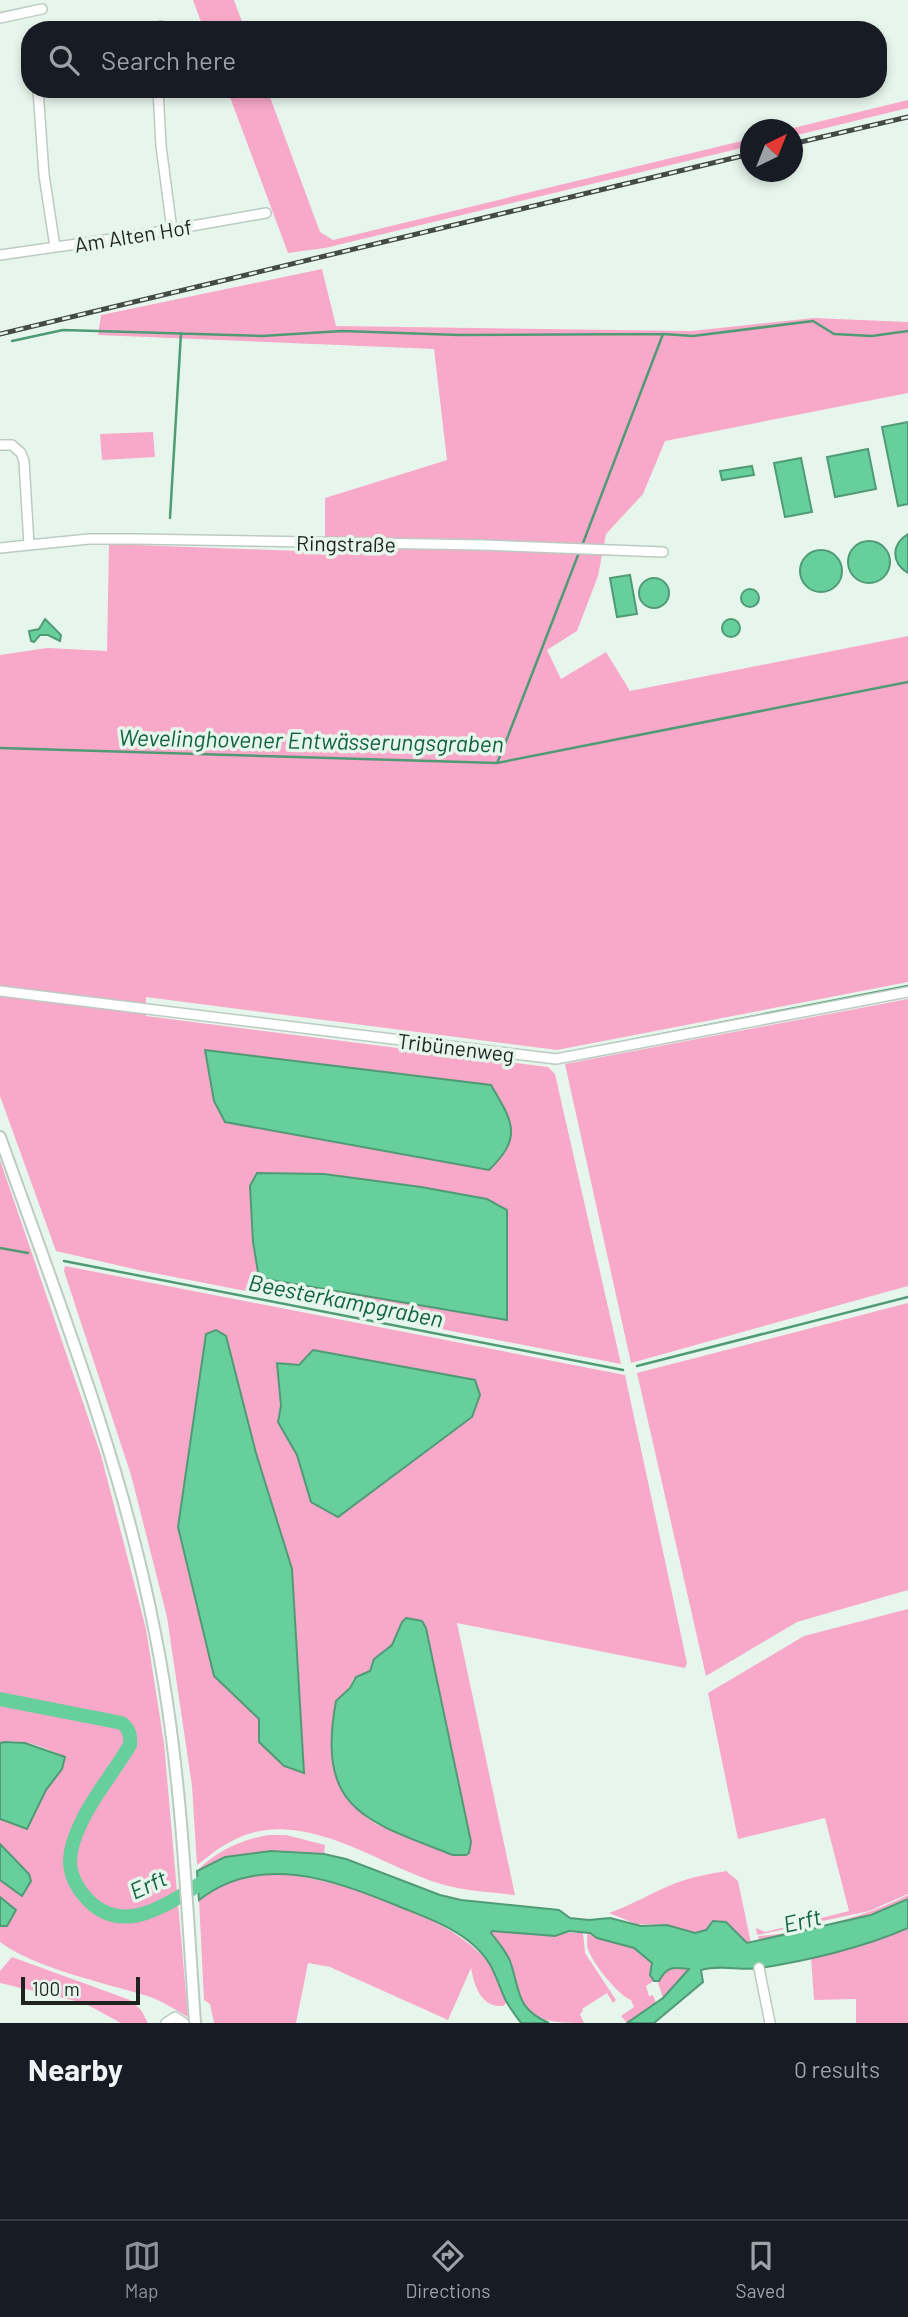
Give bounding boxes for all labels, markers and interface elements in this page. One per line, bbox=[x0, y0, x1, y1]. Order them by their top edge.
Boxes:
search box bbox=[21, 21, 887, 98]
icon: search bbox=[45, 41, 83, 79]
text: Search here bbox=[101, 44, 236, 75]
north arrow bbox=[740, 119, 803, 182]
street label: Am Alten Hof bbox=[73, 213, 193, 257]
street label: Ringstraße bbox=[296, 530, 396, 556]
water label: Wevelinghovener Entwässerungsgraben bbox=[118, 723, 504, 757]
street label: Tribünenweg bbox=[396, 1027, 516, 1067]
water label: Beesterkampgraben bbox=[246, 1267, 446, 1333]
water label: Erft bbox=[125, 1863, 171, 1905]
water label: Erft bbox=[780, 1902, 824, 1938]
scale bar bbox=[21, 1974, 140, 2006]
text: 100 m bbox=[32, 1977, 80, 2000]
text: Nearby bbox=[28, 2051, 123, 2087]
text: 0 results bbox=[794, 2055, 880, 2083]
tab: Map bbox=[123, 2237, 161, 2302]
tab: Directions bbox=[406, 2237, 491, 2302]
tab: Saved bbox=[736, 2237, 785, 2302]

